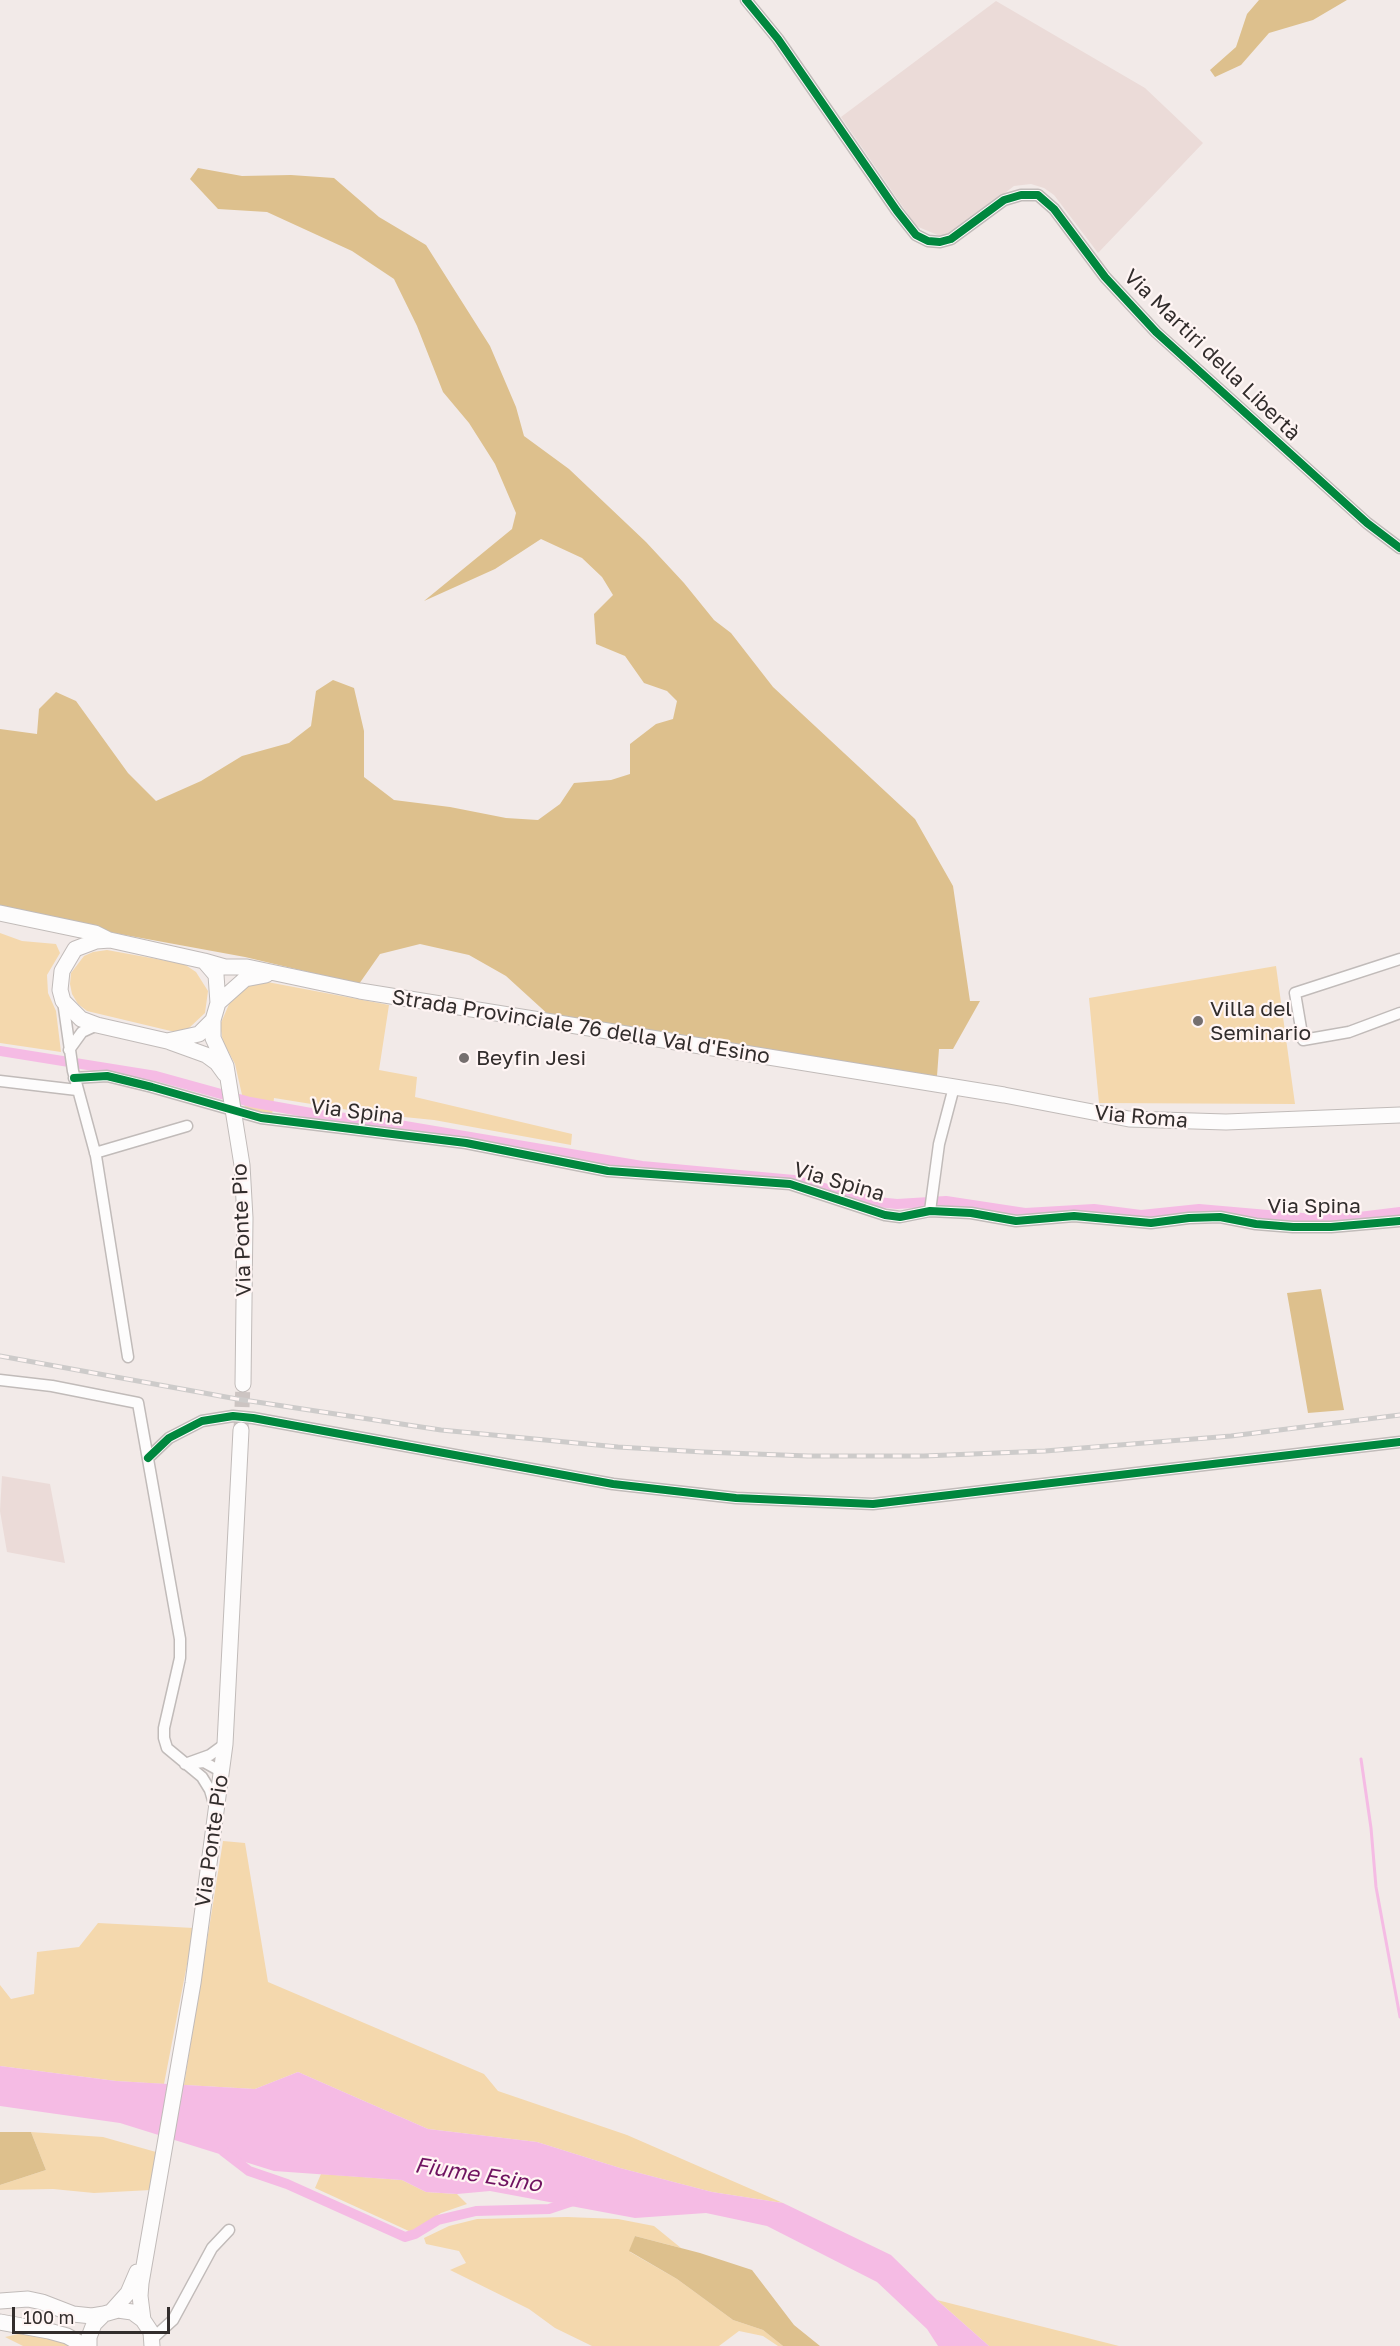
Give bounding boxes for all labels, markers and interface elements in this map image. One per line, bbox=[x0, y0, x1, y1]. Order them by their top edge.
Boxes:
street label: Via Martiri della Libertà bbox=[1118, 264, 1306, 446]
street label: Strada Provinciale 76 della Val d'Esino bbox=[390, 985, 772, 1069]
place label: Villa del Seminario bbox=[1210, 996, 1311, 1046]
marker: Villa del Seminario bbox=[1191, 1014, 1205, 1028]
place label: Beyfin Jesi bbox=[476, 1045, 586, 1071]
marker: Beyfin Jesi bbox=[457, 1051, 471, 1065]
street label: Via Spina bbox=[309, 1094, 405, 1130]
street label: Via Roma bbox=[1093, 1100, 1189, 1134]
street label: Via Spina bbox=[791, 1157, 887, 1207]
street label: Via Ponte Pio bbox=[227, 1163, 257, 1297]
street label: Via Spina bbox=[1267, 1193, 1361, 1219]
street label: Via Ponte Pio bbox=[190, 1773, 234, 1909]
water label: Fiume Esino bbox=[413, 2152, 543, 2198]
scale bar bbox=[15, 2295, 172, 2333]
text: 100 m bbox=[23, 2306, 74, 2328]

